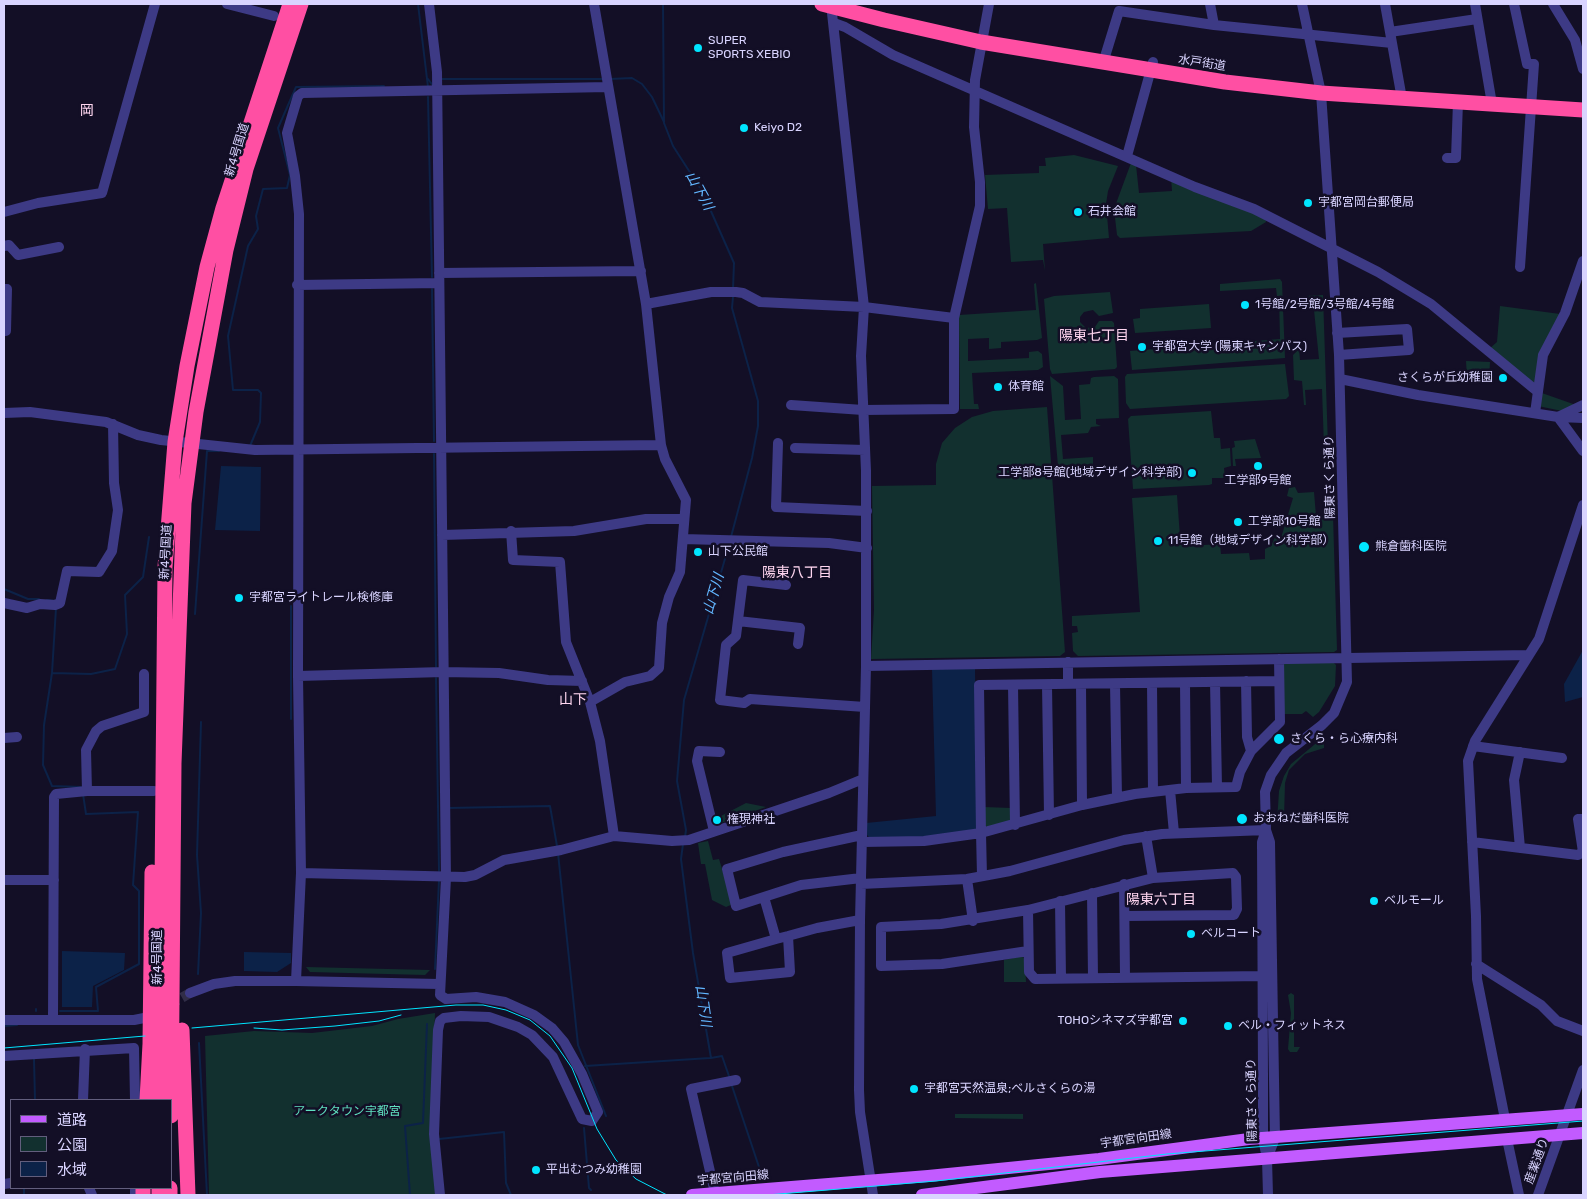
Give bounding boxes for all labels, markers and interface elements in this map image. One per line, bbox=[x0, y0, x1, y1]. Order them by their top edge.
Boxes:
place label: SUPER SPORTS XEBIO bbox=[708, 34, 791, 62]
marker: SUPER SPORTS XEBIO bbox=[692, 42, 704, 54]
street label: 水戸街道 bbox=[1177, 52, 1227, 74]
district label: 岡 bbox=[80, 103, 94, 119]
street label: 新4号国道 bbox=[222, 121, 252, 179]
place label: Keiyo D2 bbox=[754, 121, 802, 135]
marker: Keiyo D2 bbox=[738, 122, 750, 134]
water label: 山下川 bbox=[681, 169, 717, 213]
place label: 宇都宮岡台郵便局 bbox=[1318, 196, 1414, 210]
marker: 宇都宮岡台郵便局 bbox=[1302, 197, 1314, 209]
place label: 石井会館 bbox=[1088, 205, 1136, 219]
marker: 石井会館 bbox=[1072, 206, 1084, 218]
place label: 1号館/2号館/3号館/4号館 bbox=[1255, 298, 1394, 312]
marker: 1号館/2号館/3号館/4号館 bbox=[1239, 299, 1251, 311]
district label: 陽東七丁目 bbox=[1059, 328, 1129, 344]
place label: 宇都宮大学 (陽東キャンパス) bbox=[1152, 340, 1307, 354]
marker: 宇都宮大学 (陽東キャンパス) bbox=[1136, 341, 1148, 353]
place label: さくらが丘幼稚園 bbox=[1397, 371, 1493, 385]
marker: さくらが丘幼稚園 bbox=[1497, 372, 1509, 384]
place label: 体育館 bbox=[1008, 380, 1044, 394]
marker: 体育館 bbox=[992, 381, 1004, 393]
street label: 陽東さくら通り bbox=[1322, 435, 1338, 519]
marker: 工学部9号館 bbox=[1252, 460, 1264, 472]
place label: 工学部8号館(地域デザイン科学部) bbox=[998, 466, 1182, 480]
marker: 工学部8号館(地域デザイン科学部) bbox=[1186, 467, 1198, 479]
place label: 工学部9号館 bbox=[1224, 474, 1292, 488]
place label: 工学部10号館 bbox=[1248, 515, 1321, 529]
marker: 工学部10号館 bbox=[1232, 516, 1244, 528]
street label: 新4号国道 bbox=[157, 524, 175, 580]
place label: 11号館（地域デザイン科学部） bbox=[1168, 534, 1334, 548]
marker: 11号館（地域デザイン科学部） bbox=[1152, 535, 1164, 547]
marker: 熊倉歯科医院 bbox=[1357, 540, 1371, 554]
place label: 熊倉歯科医院 bbox=[1375, 540, 1447, 554]
place label: 山下公民館 bbox=[708, 545, 768, 559]
marker: 山下公民館 bbox=[692, 546, 704, 558]
district label: 陽東八丁目 bbox=[762, 565, 832, 581]
water label: 山下川 bbox=[700, 571, 728, 617]
place label: 宇都宮ライトレール検修庫 bbox=[249, 591, 393, 605]
marker: 宇都宮ライトレール検修庫 bbox=[233, 592, 245, 604]
district label: 山下 bbox=[559, 692, 587, 708]
marker: さくら・ら心療内科 bbox=[1272, 732, 1286, 746]
place label: さくら・ら心療内科 bbox=[1290, 732, 1398, 746]
marker: おおねだ歯科医院 bbox=[1235, 812, 1249, 826]
place label: おおねだ歯科医院 bbox=[1253, 812, 1349, 826]
place label: 権現神社 bbox=[727, 813, 775, 827]
marker: 権現神社 bbox=[711, 814, 723, 826]
district label: 陽東六丁目 bbox=[1126, 892, 1196, 908]
place label: ベルモール bbox=[1384, 894, 1444, 908]
marker: ベルモール bbox=[1368, 895, 1380, 907]
place label: ベルコート bbox=[1201, 927, 1261, 941]
marker: ベルコート bbox=[1185, 928, 1197, 940]
street label: 新4号国道 bbox=[151, 929, 165, 985]
water label: 山下川 bbox=[692, 984, 714, 1028]
place label: TOHOシネマズ宇都宮 bbox=[1057, 1014, 1173, 1028]
marker: TOHOシネマズ宇都宮 bbox=[1177, 1015, 1189, 1027]
place label: ベル・フィットネス bbox=[1238, 1019, 1346, 1033]
marker: ベル・フィットネス bbox=[1222, 1020, 1234, 1032]
street label: 陽東さくら通り bbox=[1244, 1058, 1260, 1142]
place label: 宇都宮天然温泉;ベルさくらの湯 bbox=[924, 1082, 1095, 1096]
marker: 宇都宮天然温泉;ベルさくらの湯 bbox=[908, 1083, 920, 1095]
legend bbox=[10, 1099, 172, 1189]
park label: アークタウン宇都宮 bbox=[293, 1105, 401, 1119]
text: 道路 bbox=[57, 1111, 87, 1129]
street label: 宇都宮向田線 bbox=[1099, 1127, 1173, 1151]
text: 公園 bbox=[57, 1136, 87, 1154]
street label: 産業通り bbox=[1522, 1136, 1552, 1186]
text: 水域 bbox=[57, 1161, 87, 1179]
place label: 平出むつみ幼稚園 bbox=[546, 1163, 642, 1177]
marker: 平出むつみ幼稚園 bbox=[530, 1164, 542, 1176]
street label: 宇都宮向田線 bbox=[697, 1168, 769, 1188]

